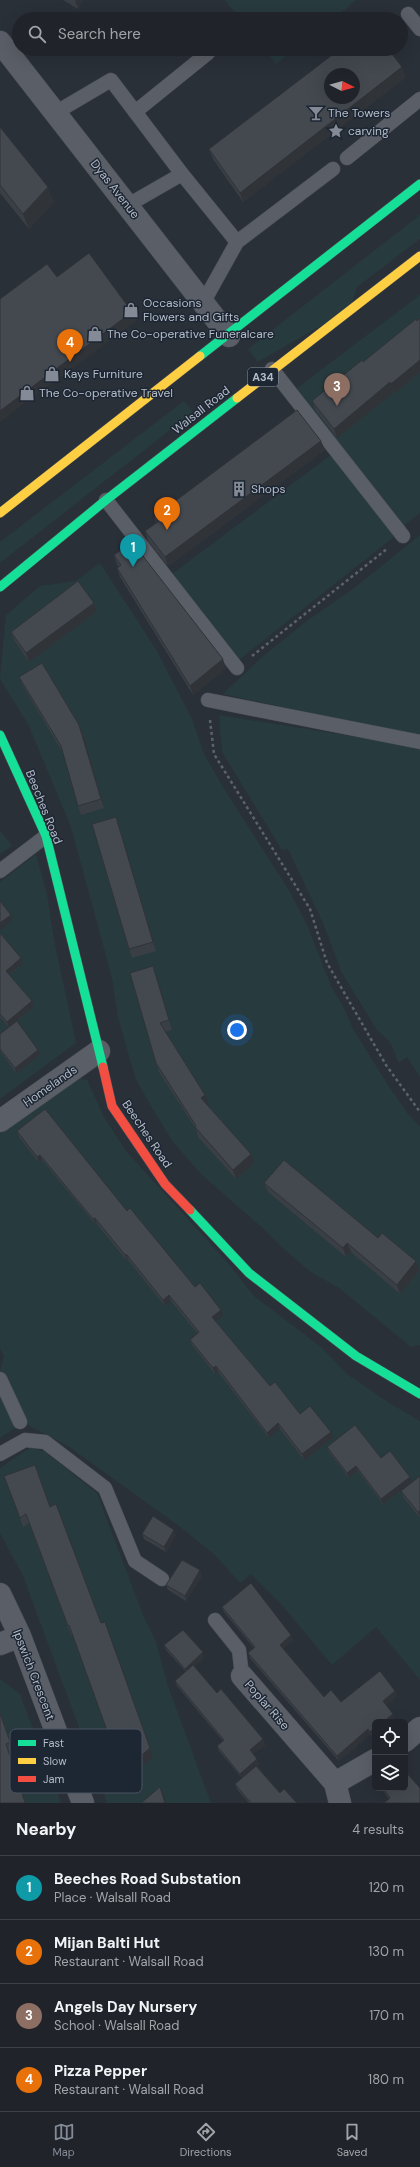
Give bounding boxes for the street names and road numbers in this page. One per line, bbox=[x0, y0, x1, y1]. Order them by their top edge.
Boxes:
street label: Dyas Avenue bbox=[87, 156, 143, 222]
road number: A34 bbox=[248, 368, 278, 386]
street label: Walsall Road bbox=[169, 382, 233, 438]
street label: Beeches Road bbox=[22, 768, 66, 846]
street label: Homelands bbox=[20, 1062, 80, 1110]
street label: Beeches Road bbox=[118, 1097, 176, 1171]
street label: Ipswich Crescent bbox=[9, 1627, 59, 1723]
street label: Poplar Rise bbox=[241, 1677, 293, 1733]

